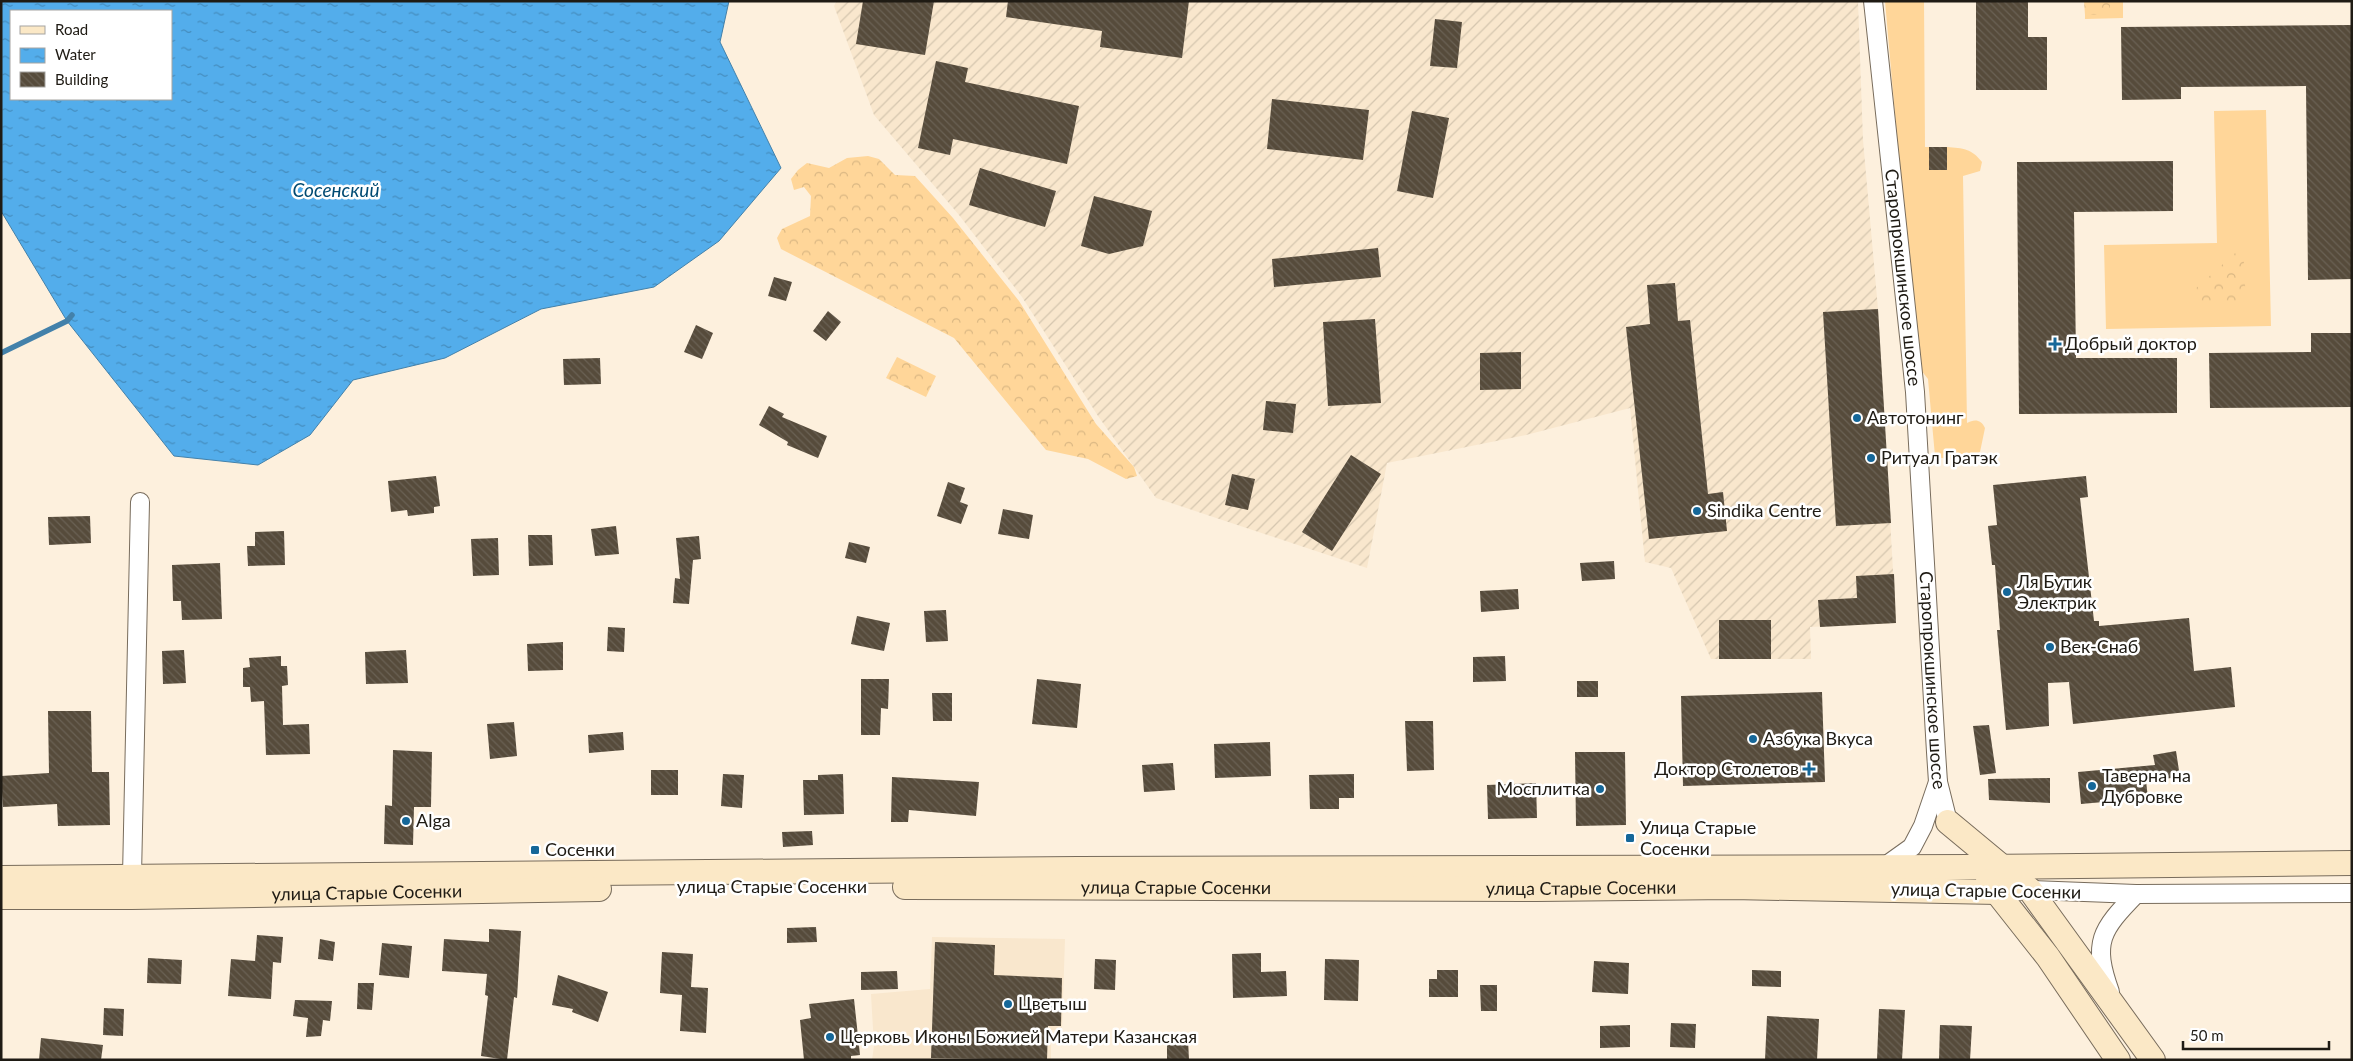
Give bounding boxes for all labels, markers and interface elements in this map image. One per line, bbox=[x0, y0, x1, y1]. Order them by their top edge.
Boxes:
legend bbox=[10, 10, 172, 100]
text: Road bbox=[55, 20, 88, 38]
text: Water bbox=[55, 45, 96, 63]
text: Building bbox=[55, 70, 108, 88]
street label: Старопрокшинское шоссе bbox=[1881, 168, 1926, 387]
water label: Сосенский bbox=[293, 178, 379, 201]
place label: Добрый доктор bbox=[2065, 332, 2197, 354]
marker: Добрый доктор bbox=[2049, 338, 2061, 350]
place label: Автотонинг bbox=[1867, 406, 1964, 428]
marker: Автотонинг bbox=[1851, 412, 1863, 424]
place label: Ритуал Гратэк bbox=[1881, 446, 1998, 468]
marker: Ритуал Гратэк bbox=[1865, 452, 1877, 464]
place label: Sindika Centre bbox=[1707, 499, 1822, 521]
marker: Sindika Centre bbox=[1691, 505, 1703, 517]
place label: Ля Бутик Электрик bbox=[2016, 570, 2097, 613]
street label: Старопрокшинское шоссе bbox=[1915, 571, 1951, 791]
marker: Ля Бутик Электрик bbox=[2001, 586, 2013, 598]
place label: Век-Снаб bbox=[2060, 635, 2138, 657]
marker: Век-Снаб bbox=[2044, 641, 2056, 653]
place label: Азбука Вкуса bbox=[1763, 727, 1873, 749]
marker: Азбука Вкуса bbox=[1747, 733, 1759, 745]
place label: Доктор Столетов bbox=[1654, 757, 1799, 779]
marker: Доктор Столетов bbox=[1803, 763, 1815, 775]
place label: Таверна на Дубровке bbox=[2102, 764, 2191, 807]
place label: Мосплитка bbox=[1496, 777, 1590, 799]
marker: Таверна на Дубровке bbox=[2086, 780, 2098, 792]
marker: Мосплитка bbox=[1594, 783, 1606, 795]
place label: Alga bbox=[416, 809, 451, 831]
marker: Alga bbox=[400, 815, 412, 827]
place label: Улица Старые Сосенки bbox=[1640, 816, 1756, 859]
marker: Улица Старые Сосенки bbox=[1624, 832, 1636, 844]
place label: Сосенки bbox=[545, 838, 615, 860]
marker: Сосенки bbox=[529, 844, 541, 856]
street label: улица Старые Сосенки bbox=[677, 875, 867, 897]
street label: улица Старые Сосенки bbox=[1081, 876, 1271, 898]
street label: улица Старые Сосенки bbox=[1486, 876, 1676, 899]
street label: улица Старые Сосенки bbox=[1891, 877, 2081, 903]
street label: улица Старые Сосенки bbox=[272, 879, 462, 905]
place label: Цветыш bbox=[1018, 992, 1087, 1014]
marker: Цветыш bbox=[1002, 998, 1014, 1010]
scale bar bbox=[2183, 1018, 2329, 1050]
place label: Церковь Иконы Божией Матери Казанская bbox=[840, 1025, 1197, 1047]
text: 50 m bbox=[2190, 1026, 2224, 1044]
marker: Церковь Иконы Божией Матери Казанская bbox=[824, 1031, 836, 1043]

